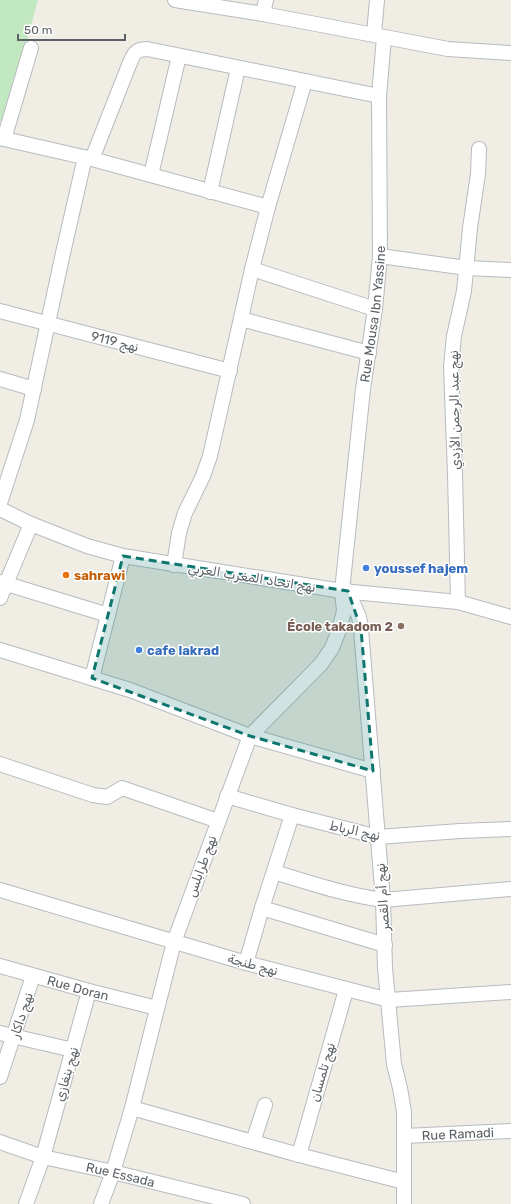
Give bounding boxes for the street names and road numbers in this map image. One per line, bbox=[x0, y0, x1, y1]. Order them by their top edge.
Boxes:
street label: Rue Mousa Ibn Yassine bbox=[357, 246, 388, 383]
street label: نهج 9119 bbox=[89, 328, 140, 357]
street label: نهج عبد الرحمن الأزدي bbox=[446, 350, 465, 470]
street label: نهج اتحاد المغرب العربي bbox=[187, 560, 317, 597]
street label: نهج الرباط bbox=[328, 818, 382, 845]
street label: نهج طرابلس bbox=[183, 833, 221, 900]
street label: نهج أم القصر bbox=[373, 862, 394, 932]
street label: نهج طنجة bbox=[225, 951, 280, 980]
street label: Rue Doran bbox=[45, 973, 110, 1004]
street label: نهج داكار bbox=[7, 990, 38, 1041]
street label: نهج تلمسان bbox=[307, 1041, 340, 1104]
street label: نهج بنغازي bbox=[52, 1045, 83, 1104]
street label: Rue Ramadi bbox=[422, 1125, 494, 1143]
street label: Rue Essada bbox=[85, 1159, 156, 1190]

